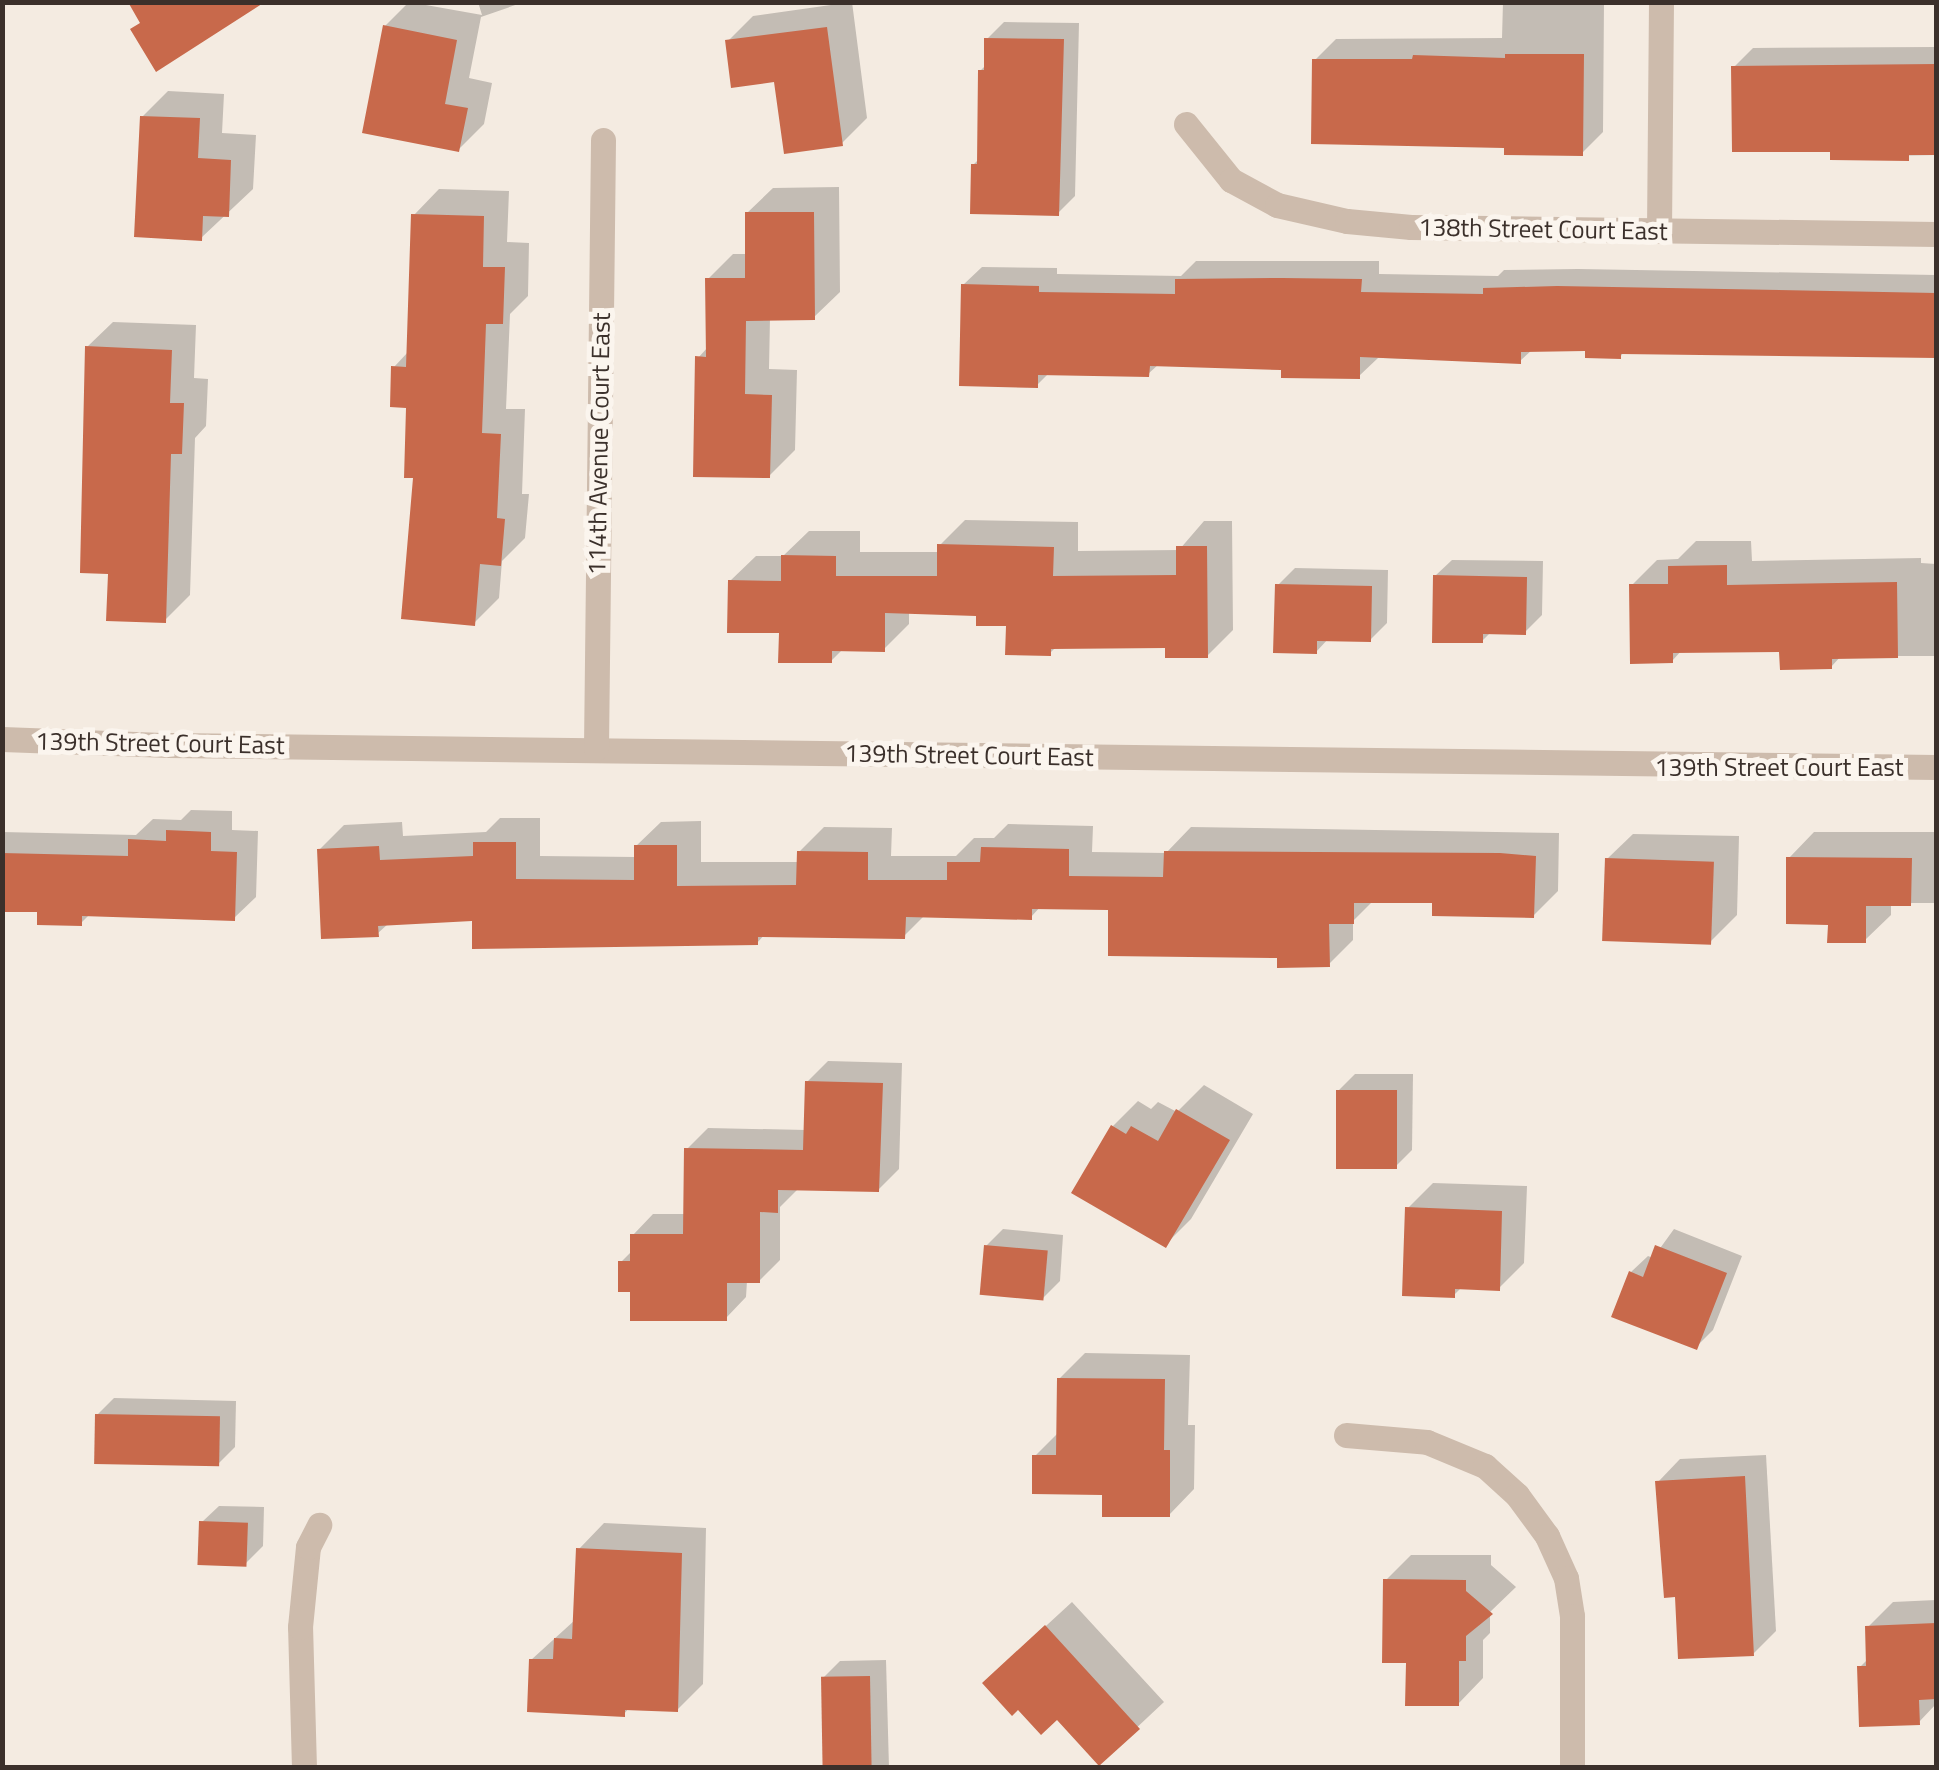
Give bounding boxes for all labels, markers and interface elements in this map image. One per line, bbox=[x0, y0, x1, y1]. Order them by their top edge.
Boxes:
street label: 138th Street Court East bbox=[1418, 212, 1668, 246]
street label: 114th Avenue Court East bbox=[582, 312, 616, 576]
street label: 139th Street Court East bbox=[35, 726, 285, 760]
street label: 139th Street Court East bbox=[844, 738, 1094, 772]
street label: 139th Street Court East bbox=[1654, 752, 1904, 782]

